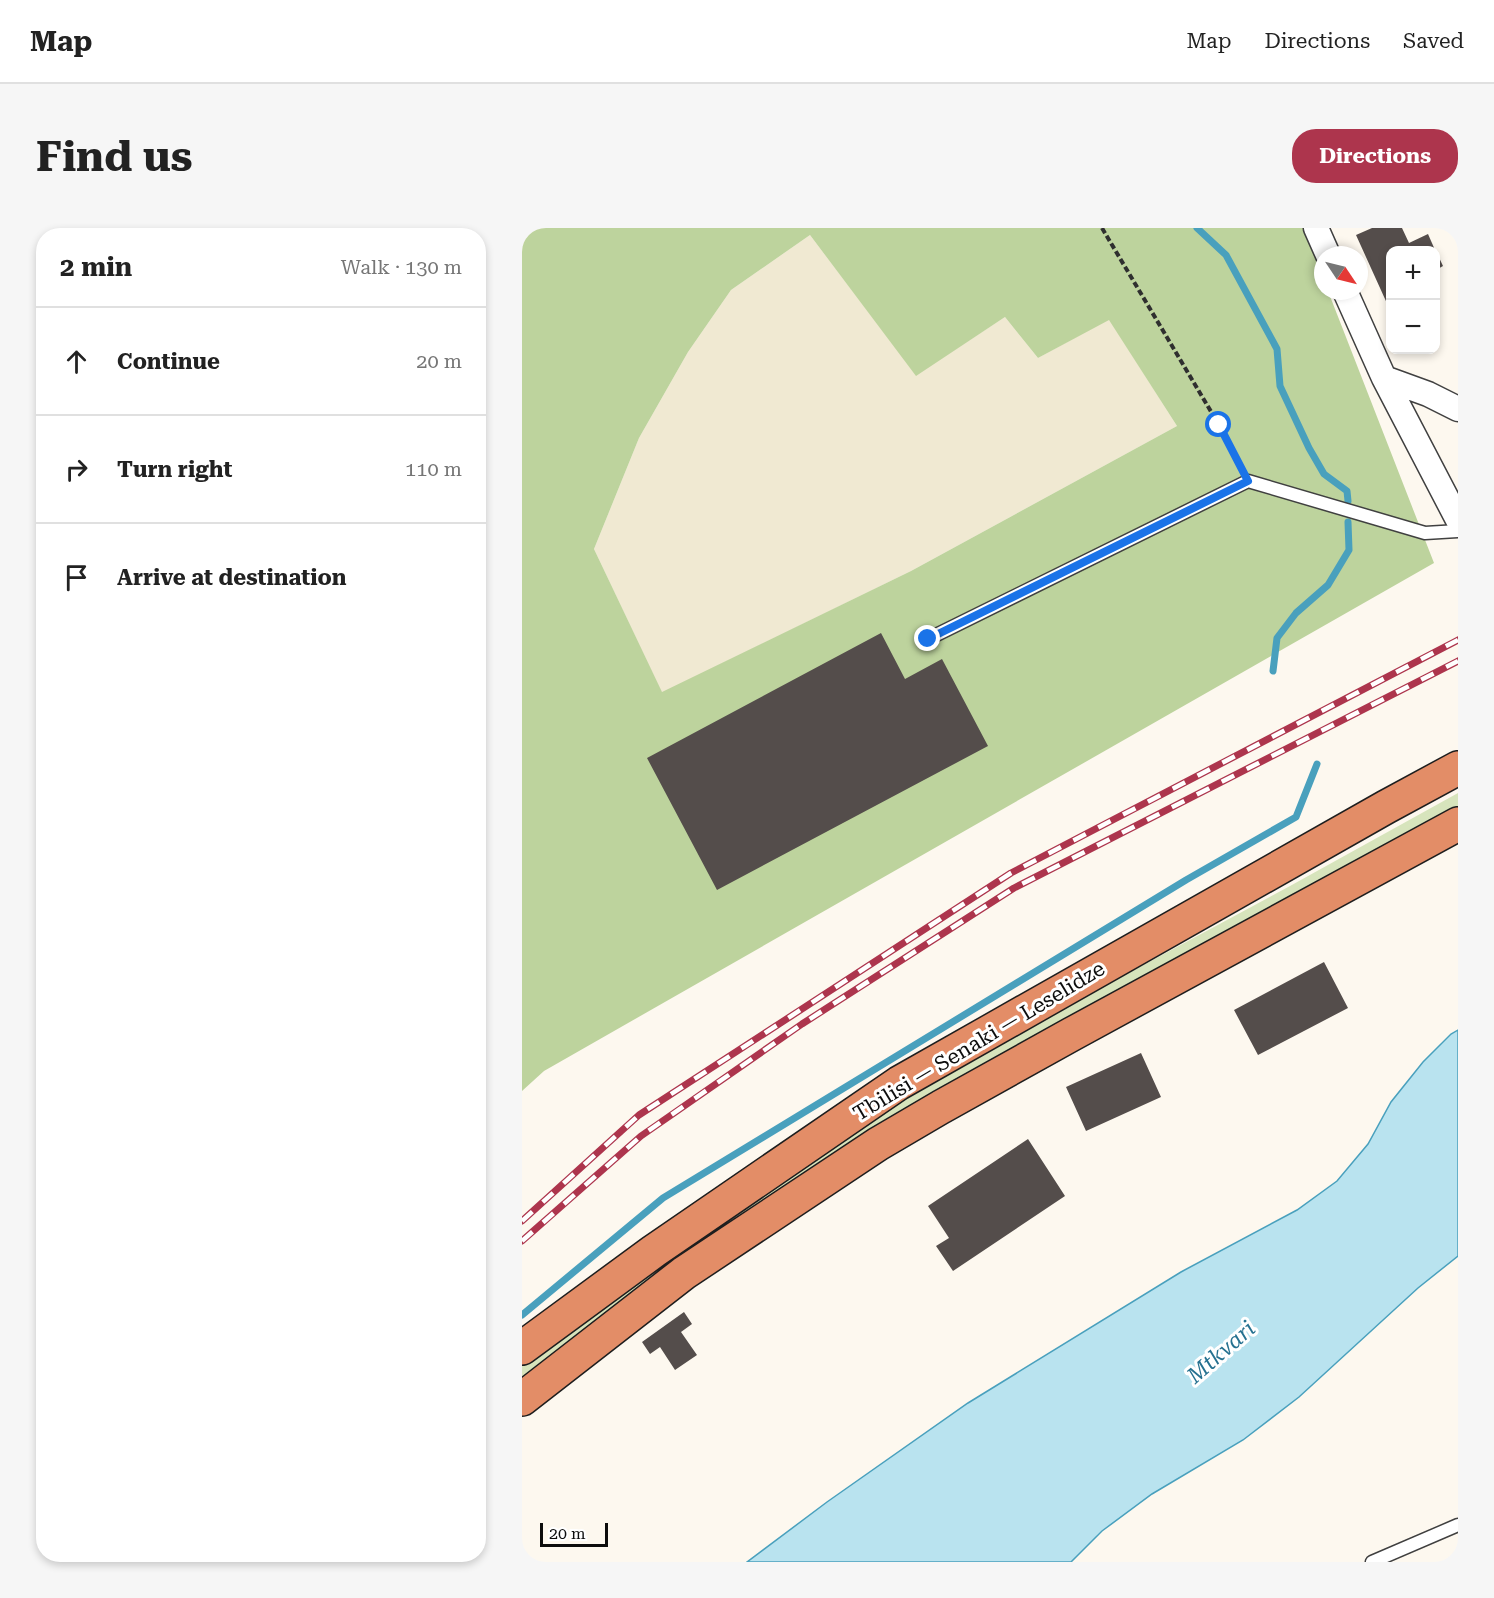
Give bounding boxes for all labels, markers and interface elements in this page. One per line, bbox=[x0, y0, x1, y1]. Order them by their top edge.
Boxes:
text: Map bbox=[30, 25, 92, 58]
text: Map bbox=[1187, 29, 1231, 53]
text: Directions bbox=[1264, 29, 1370, 53]
text: Saved bbox=[1403, 29, 1464, 53]
button: Directions bbox=[1292, 129, 1458, 183]
text: Find us bbox=[36, 132, 193, 181]
north arrow bbox=[1314, 246, 1368, 300]
map controls bbox=[1386, 246, 1440, 354]
button: + bbox=[1386, 246, 1440, 300]
text: 2 min bbox=[60, 252, 132, 282]
text: Walk · 130 m bbox=[341, 255, 462, 279]
button: − bbox=[1386, 300, 1440, 354]
icon: ahead bbox=[60, 345, 93, 378]
text: Continue bbox=[117, 349, 220, 374]
text: 20 m bbox=[416, 349, 462, 373]
route start bbox=[1205, 411, 1231, 437]
icon: right bbox=[60, 453, 93, 486]
text: Turn right bbox=[117, 457, 232, 482]
text: 110 m bbox=[405, 457, 462, 481]
icon: arrive bbox=[60, 561, 93, 594]
text: Arrive at destination bbox=[117, 565, 346, 590]
route end bbox=[914, 625, 940, 651]
street label: Tbilisi — Senaki — Leselidze bbox=[849, 956, 1109, 1126]
water label: Mtkvari bbox=[1181, 1316, 1260, 1389]
scale bar bbox=[540, 1520, 608, 1548]
text: 20 m bbox=[549, 1524, 586, 1543]

